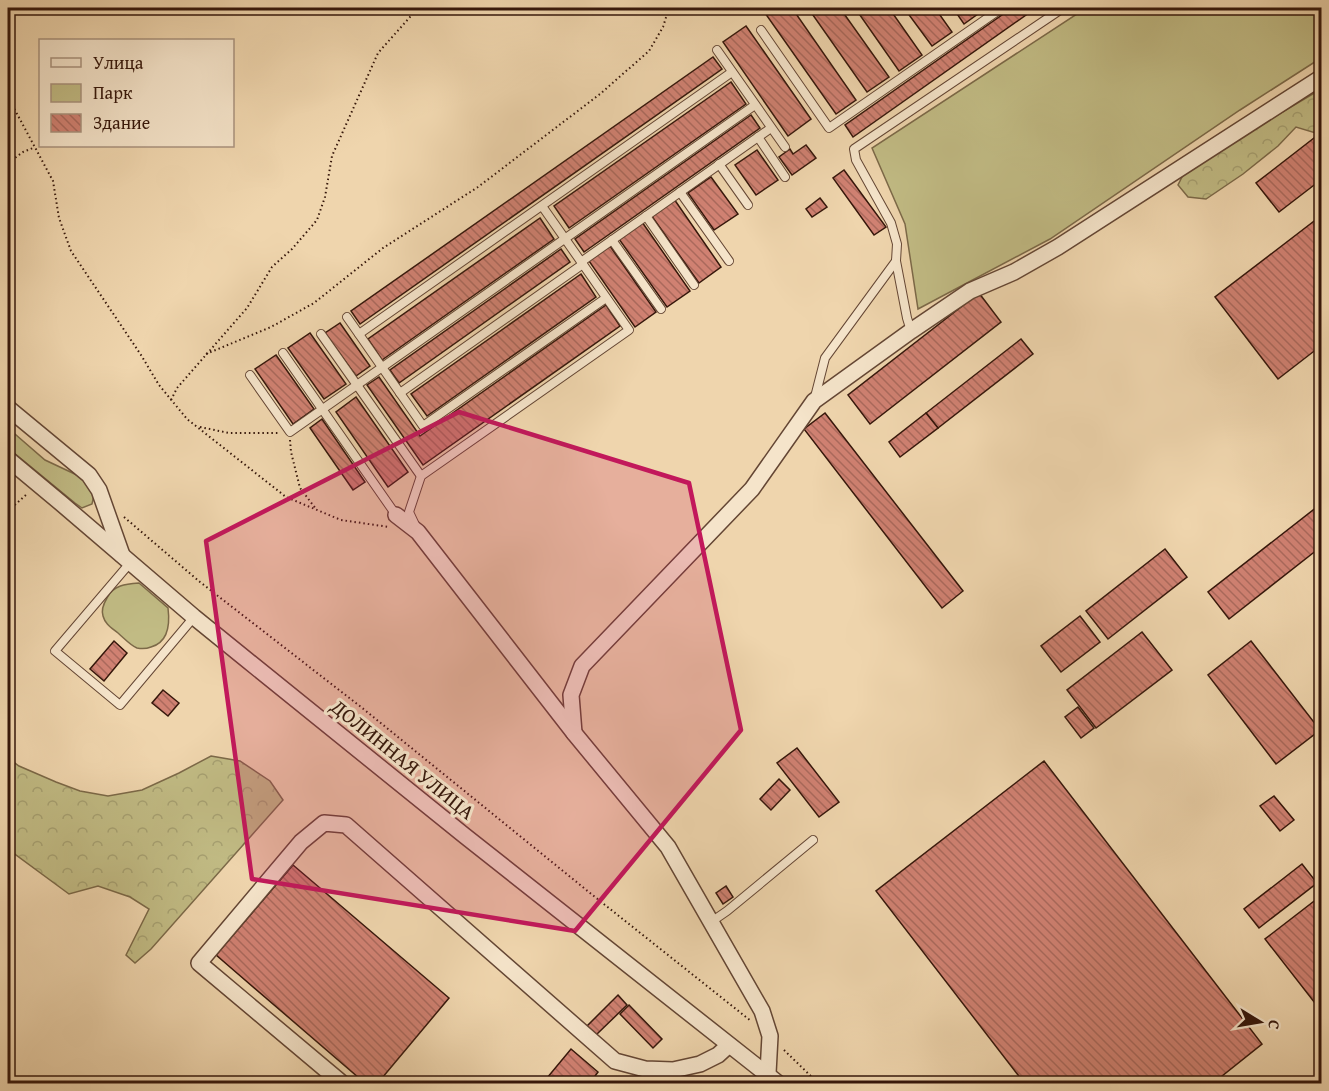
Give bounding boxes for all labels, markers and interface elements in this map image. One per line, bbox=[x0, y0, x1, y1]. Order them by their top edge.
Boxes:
legend bbox=[39, 39, 234, 147]
text: Улица bbox=[93, 49, 144, 76]
text: Парк bbox=[93, 79, 133, 106]
text: Здание bbox=[93, 109, 150, 136]
street label: ДОЛИННАЯ УЛИЦА bbox=[323, 690, 482, 827]
north arrow bbox=[1230, 992, 1290, 1052]
text: С bbox=[1262, 1018, 1287, 1032]

